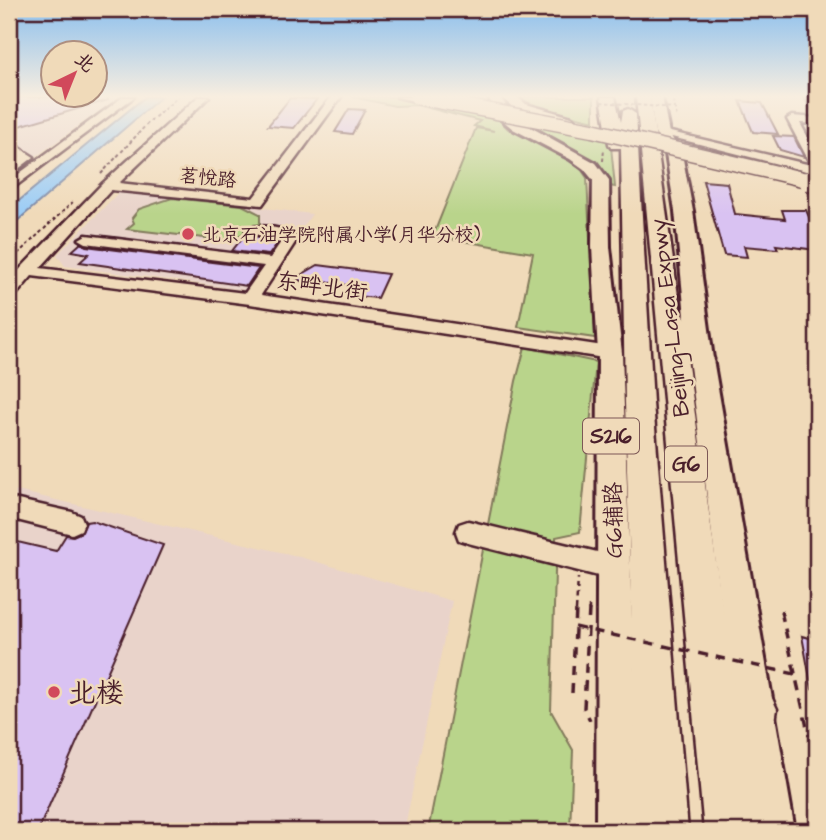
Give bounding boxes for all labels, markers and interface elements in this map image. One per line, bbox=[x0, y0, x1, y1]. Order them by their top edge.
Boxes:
north arrow bbox=[38, 38, 108, 108]
text: 北 bbox=[68, 46, 101, 79]
street label: 茗悦路 bbox=[178, 162, 238, 195]
street label: Beijing-Lasa Expwy bbox=[642, 217, 699, 419]
place label: 北京石油学院附属小学(月华分校) bbox=[202, 222, 481, 249]
marker: 北京石油学院附属小学(月华分校) bbox=[180, 226, 196, 242]
street label: 东畔北街 bbox=[274, 265, 370, 309]
road number: S216 bbox=[583, 418, 639, 453]
road number: G6 bbox=[665, 447, 707, 482]
street label: G6辅路 bbox=[597, 482, 631, 558]
place label: 北楼 bbox=[68, 674, 124, 713]
marker: 北楼 bbox=[46, 684, 62, 700]

